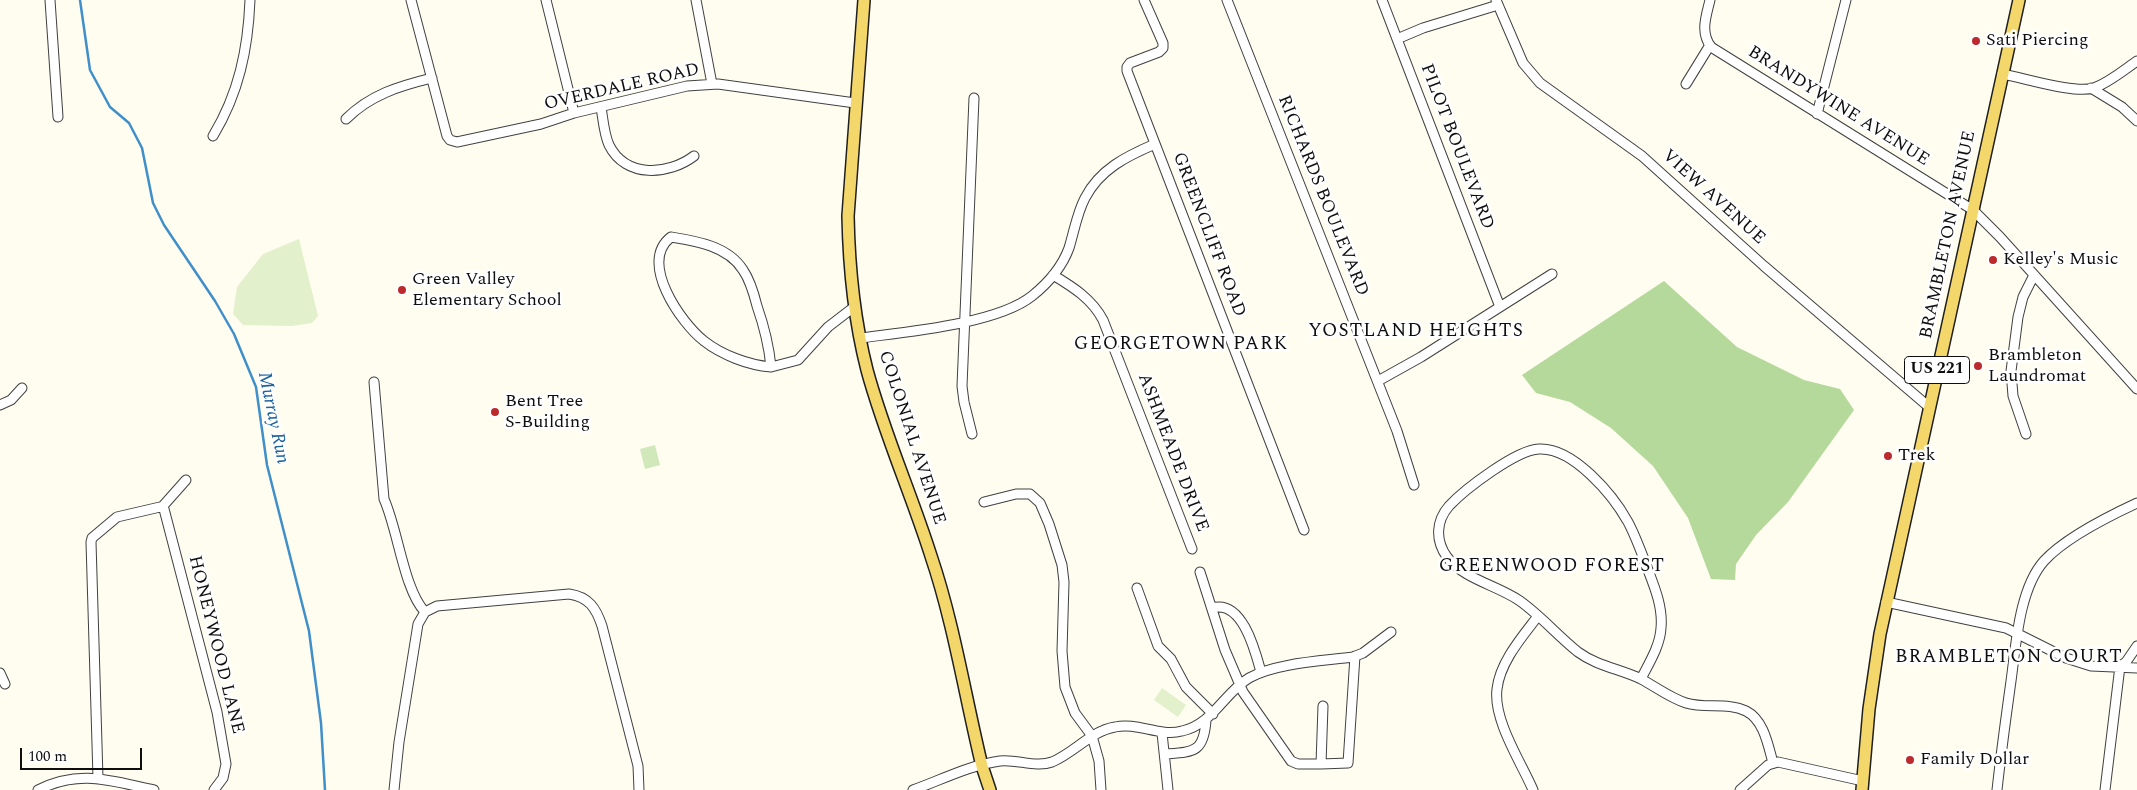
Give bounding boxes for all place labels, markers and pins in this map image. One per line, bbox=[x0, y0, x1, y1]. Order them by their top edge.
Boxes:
place label: Sati Piercing bbox=[1986, 30, 2089, 52]
marker: Sati Piercing bbox=[1970, 35, 1982, 47]
place label: Kelley's Music bbox=[2003, 249, 2118, 271]
marker: Kelley's Music bbox=[1987, 254, 1999, 266]
place label: Green Valley Elementary School bbox=[412, 269, 562, 312]
marker: Green Valley Elementary School bbox=[396, 284, 408, 296]
place label: Brambleton Laundromat bbox=[1988, 345, 2086, 388]
marker: Brambleton Laundromat bbox=[1972, 360, 1984, 372]
place label: Bent Tree S-Building bbox=[505, 391, 590, 434]
marker: Bent Tree S-Building bbox=[489, 406, 501, 418]
place label: Trek bbox=[1898, 445, 1935, 467]
marker: Trek bbox=[1882, 450, 1894, 462]
place label: Family Dollar bbox=[1920, 749, 2029, 771]
marker: Family Dollar bbox=[1904, 754, 1916, 766]

